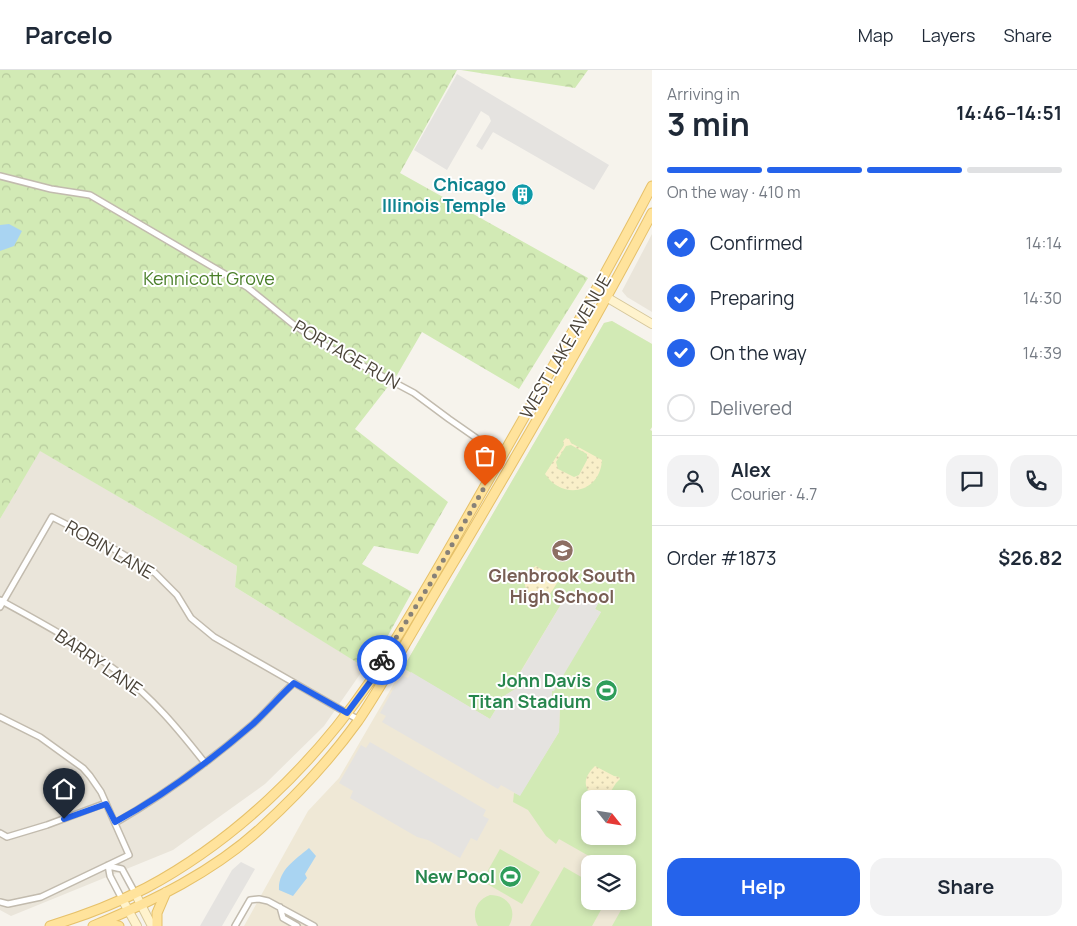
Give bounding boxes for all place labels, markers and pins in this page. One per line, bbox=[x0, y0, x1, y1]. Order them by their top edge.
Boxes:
place label: Chicago Illinois Temple bbox=[382, 172, 506, 217]
building icon: Chicago Illinois Temple bbox=[510, 182, 534, 206]
pin bbox=[464, 435, 506, 486]
school or university icon: Glenbrook South High School bbox=[550, 538, 574, 562]
place label: Glenbrook South High School bbox=[489, 563, 635, 608]
place label: John Davis Titan Stadium bbox=[468, 668, 591, 713]
sports icon: John Davis Titan Stadium bbox=[595, 678, 619, 702]
pin bbox=[43, 768, 85, 819]
place label: New Pool bbox=[415, 864, 495, 888]
sports icon: New Pool bbox=[499, 864, 523, 888]

